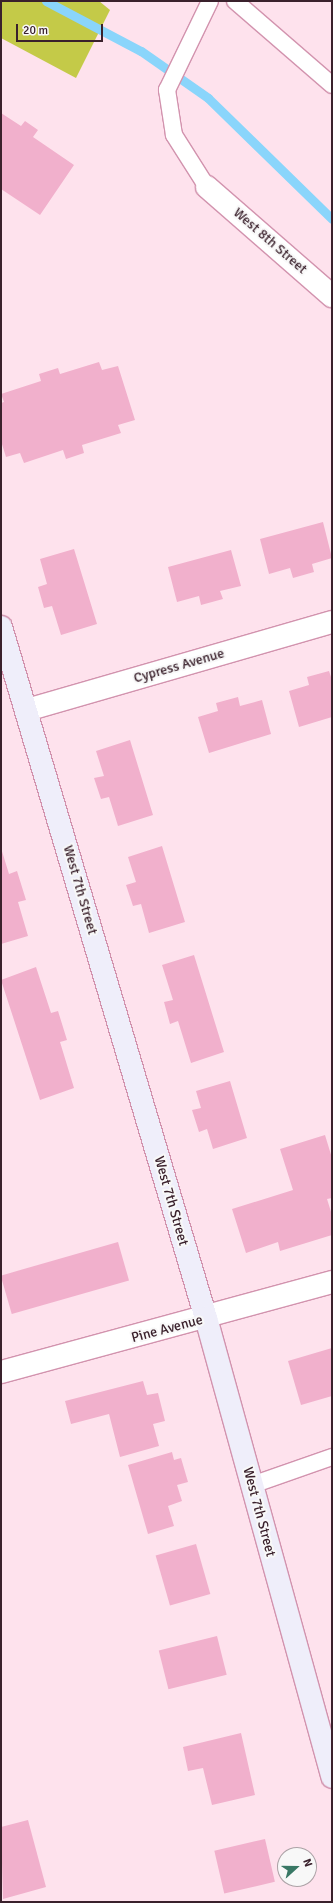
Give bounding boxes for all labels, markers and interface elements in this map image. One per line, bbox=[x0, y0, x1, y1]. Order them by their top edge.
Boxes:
scale bar bbox=[18, 16, 105, 42]
text: 20 m bbox=[23, 23, 48, 38]
street label: West 8th Street bbox=[230, 204, 310, 278]
street label: Cypress Avenue bbox=[132, 645, 226, 687]
street label: West 7th Street bbox=[59, 843, 101, 937]
street label: West 7th Street bbox=[150, 1154, 192, 1248]
street label: Pine Avenue bbox=[129, 1311, 205, 1347]
street label: West 7th Street bbox=[239, 1465, 279, 1559]
north arrow bbox=[277, 1847, 317, 1887]
text: N bbox=[300, 1857, 315, 1869]

